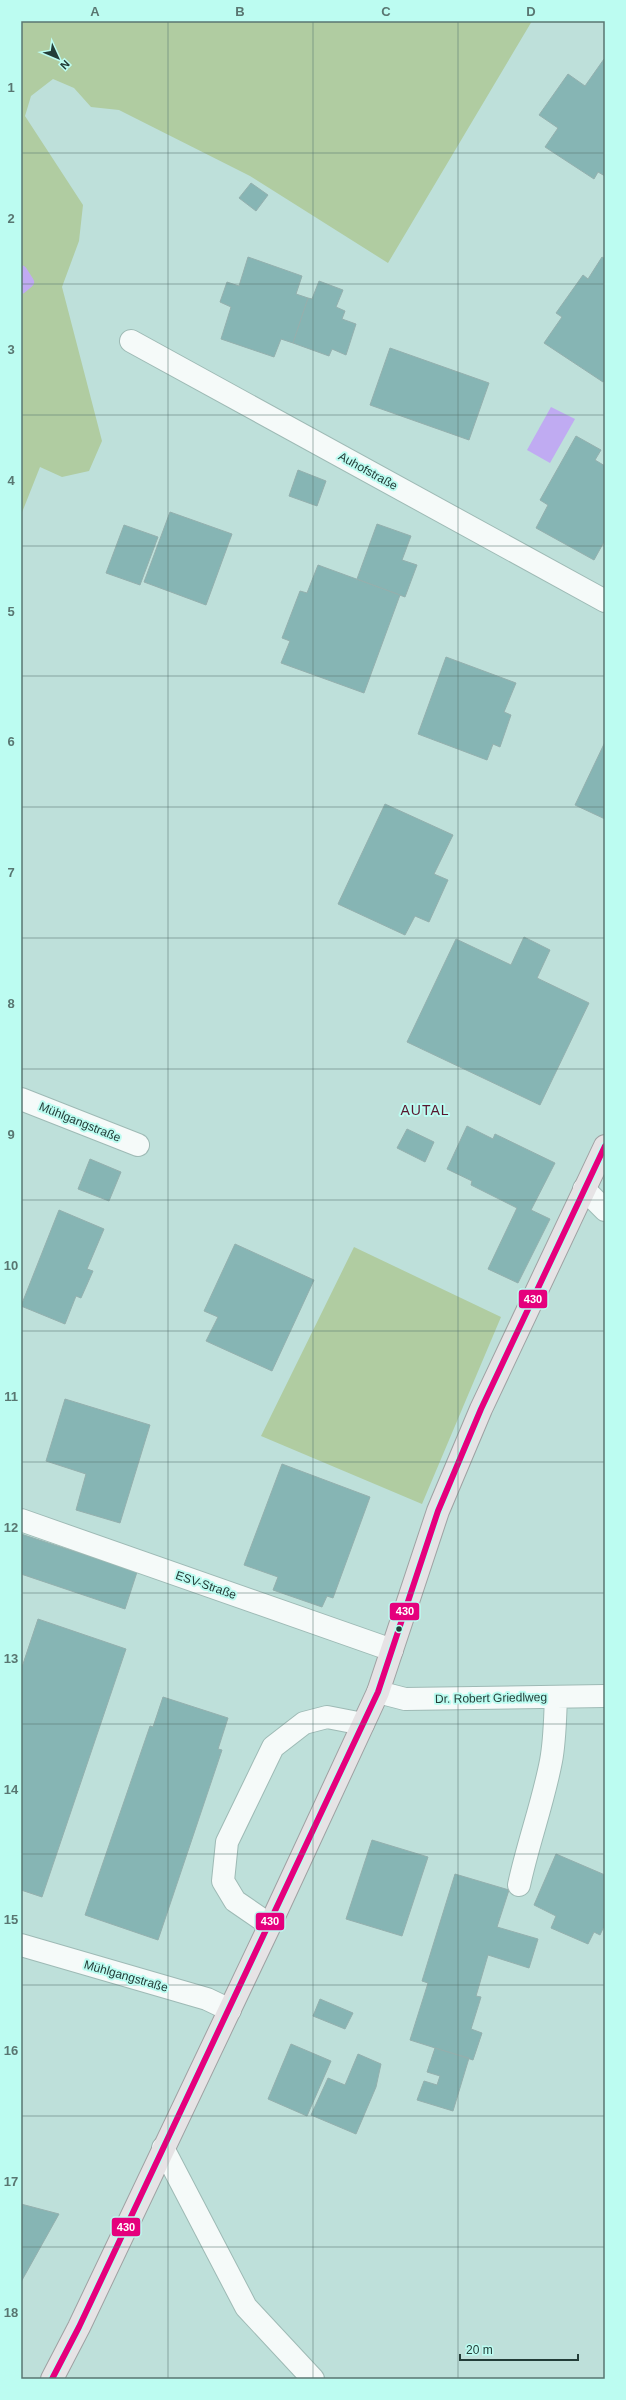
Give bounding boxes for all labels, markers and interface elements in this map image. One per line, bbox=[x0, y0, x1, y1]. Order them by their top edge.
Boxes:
text: A bbox=[90, 4, 100, 19]
text: B bbox=[235, 4, 245, 19]
text: C bbox=[381, 4, 391, 19]
text: D bbox=[526, 4, 536, 19]
north arrow bbox=[38, 38, 78, 78]
text: N bbox=[58, 58, 72, 72]
text: 1 bbox=[7, 80, 15, 95]
text: 2 bbox=[7, 211, 15, 226]
text: 3 bbox=[7, 342, 15, 357]
street label: Auhofstraße bbox=[336, 449, 400, 493]
text: 4 bbox=[7, 473, 15, 488]
text: 5 bbox=[7, 604, 15, 619]
text: 6 bbox=[7, 734, 15, 749]
text: 7 bbox=[7, 865, 15, 880]
text: 8 bbox=[7, 996, 15, 1011]
street label: Mühlgangstraße bbox=[37, 1099, 123, 1145]
district label: AUTAL bbox=[400, 1102, 450, 1118]
text: 9 bbox=[7, 1127, 15, 1142]
text: 10 bbox=[4, 1258, 18, 1273]
line badge: 430 bbox=[518, 1289, 548, 1309]
text: 430 bbox=[524, 1293, 542, 1305]
text: 11 bbox=[4, 1389, 18, 1404]
text: 12 bbox=[4, 1520, 18, 1535]
street label: ESV-Straße bbox=[174, 1568, 239, 1602]
line badge: 430 bbox=[389, 1602, 420, 1621]
text: 430 bbox=[396, 1605, 414, 1617]
unlabelled marker bbox=[394, 1624, 404, 1634]
text: 13 bbox=[4, 1651, 18, 1666]
street label: Dr. Robert Griedlweg bbox=[435, 1690, 547, 1706]
text: 14 bbox=[4, 1782, 19, 1797]
text: 15 bbox=[4, 1912, 18, 1927]
line badge: 430 bbox=[255, 1912, 285, 1931]
text: 430 bbox=[261, 1915, 279, 1927]
street label: Mühlgangstraße bbox=[82, 1957, 170, 1995]
text: 16 bbox=[4, 2043, 18, 2058]
text: 17 bbox=[4, 2174, 18, 2189]
line badge: 430 bbox=[111, 2217, 141, 2237]
text: 430 bbox=[117, 2221, 135, 2233]
text: 18 bbox=[4, 2305, 18, 2320]
scale bar bbox=[460, 2336, 578, 2362]
text: 20 m bbox=[466, 2343, 493, 2357]

